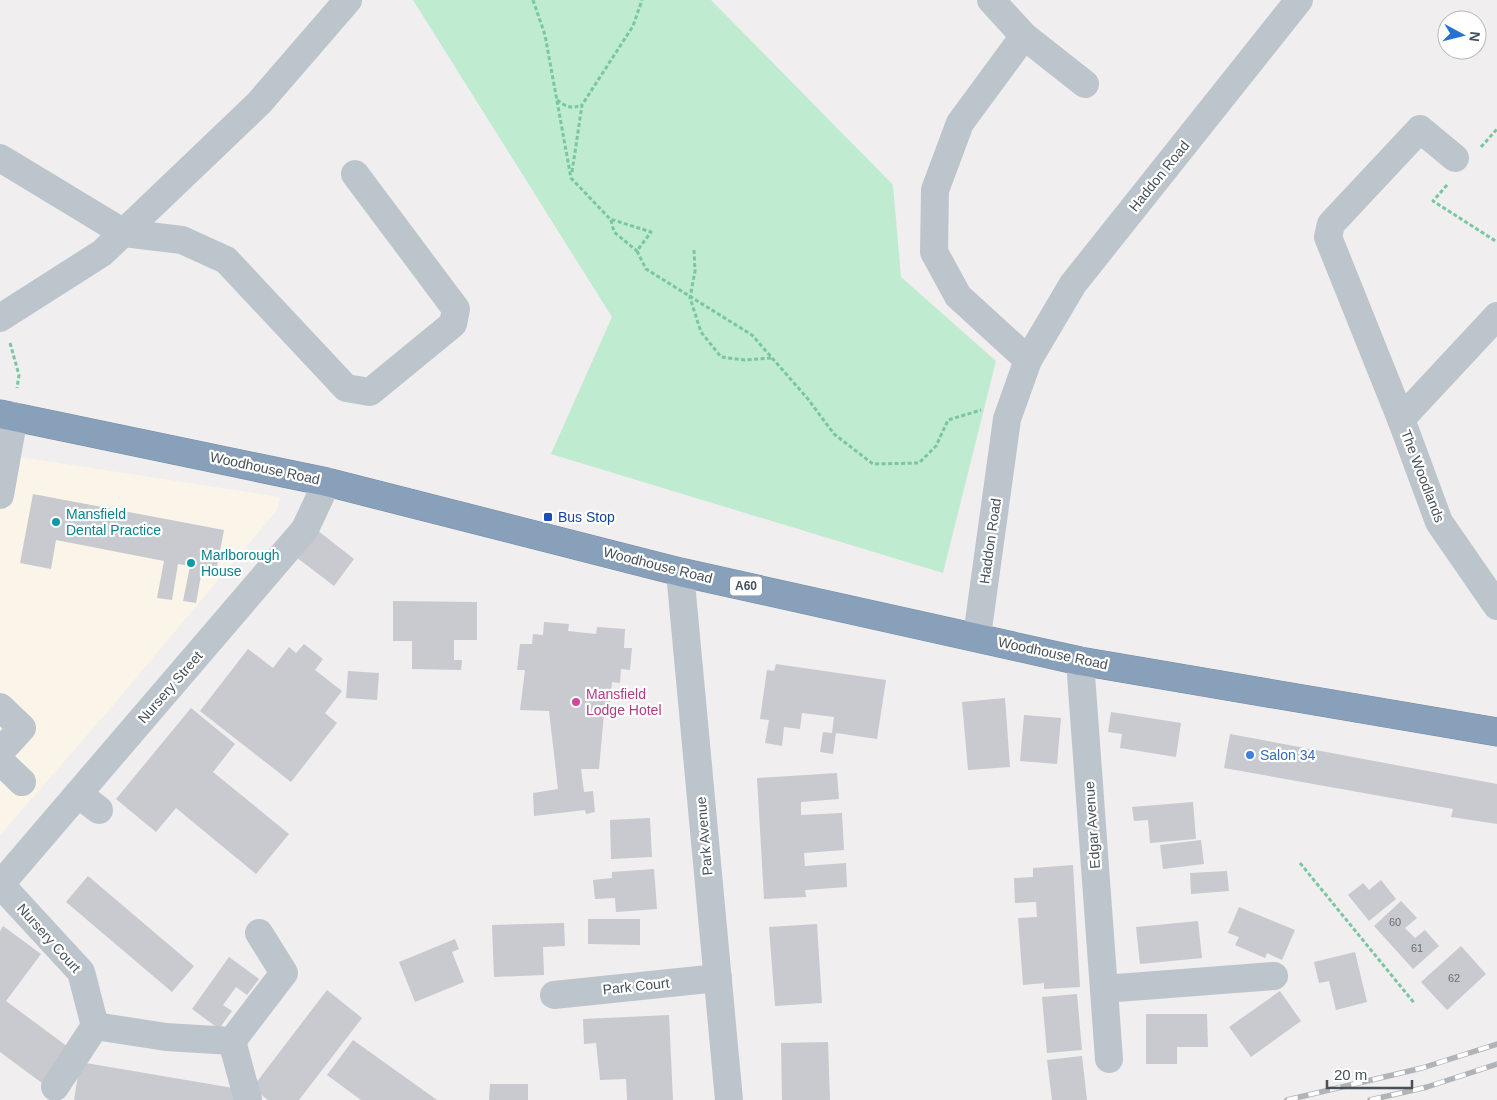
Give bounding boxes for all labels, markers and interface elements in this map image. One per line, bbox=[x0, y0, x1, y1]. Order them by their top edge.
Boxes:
north arrow bbox=[1437, 10, 1487, 60]
text: N bbox=[1466, 31, 1483, 43]
street label: Haddon Road bbox=[1126, 137, 1192, 215]
street label: The Woodlands bbox=[1398, 427, 1448, 525]
street label: Woodhouse Road bbox=[209, 449, 321, 487]
street label: Haddon Road bbox=[976, 497, 1004, 585]
place label: Mansfield Dental Practice bbox=[66, 506, 161, 538]
place label: Bus Stop bbox=[558, 509, 615, 525]
marker: Bus Stop bbox=[542, 511, 554, 523]
marker: Mansfield Dental Practice bbox=[50, 516, 62, 528]
street label: Woodhouse Road bbox=[602, 544, 714, 586]
place label: Marlborough House bbox=[201, 547, 280, 579]
marker: Marlborough House bbox=[185, 557, 197, 569]
road number: A60 bbox=[730, 576, 762, 596]
street label: Woodhouse Road bbox=[997, 634, 1109, 672]
street label: Nursery Street bbox=[134, 648, 206, 726]
place label: Mansfield Lodge Hotel bbox=[586, 686, 662, 718]
marker: Mansfield Lodge Hotel bbox=[570, 696, 582, 708]
place label: Salon 34 bbox=[1260, 747, 1315, 763]
marker: Salon 34 bbox=[1244, 749, 1256, 761]
street label: Edgar Avenue bbox=[1081, 780, 1103, 869]
street label: Park Avenue bbox=[693, 796, 715, 876]
street label: Nursery Court bbox=[14, 900, 84, 976]
house number: 60 bbox=[1389, 916, 1401, 928]
house number: 61 bbox=[1411, 942, 1423, 954]
house number: 62 bbox=[1448, 972, 1460, 984]
street label: Park Court bbox=[602, 975, 670, 997]
scale bar bbox=[1327, 1058, 1412, 1090]
text: 20 m bbox=[1334, 1066, 1367, 1083]

